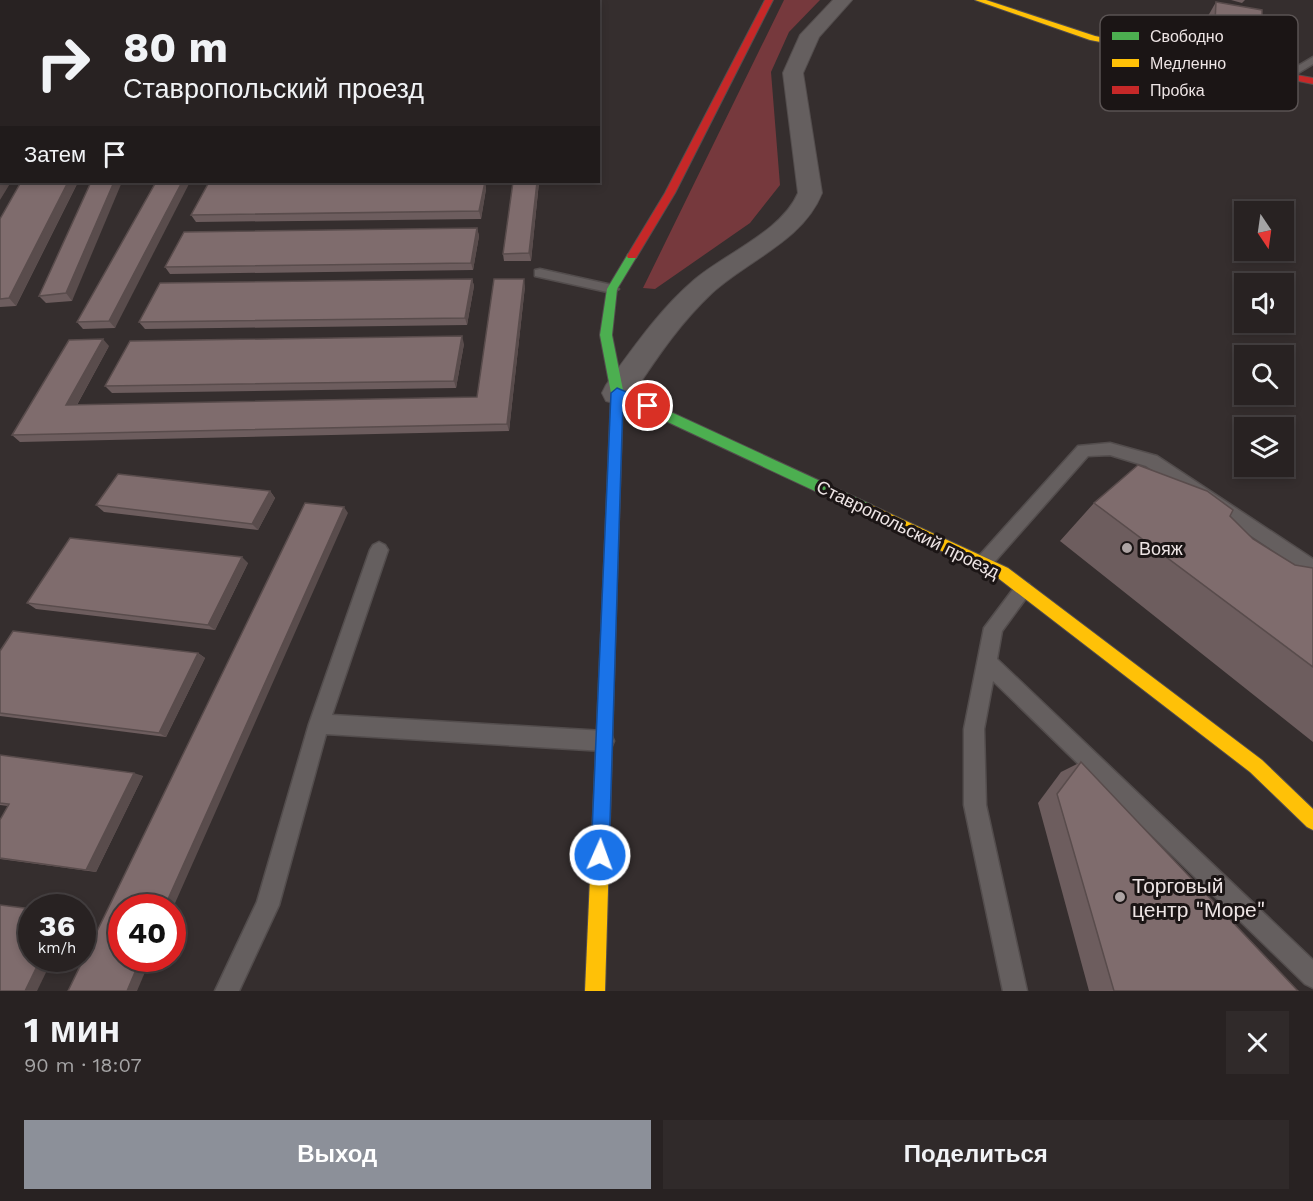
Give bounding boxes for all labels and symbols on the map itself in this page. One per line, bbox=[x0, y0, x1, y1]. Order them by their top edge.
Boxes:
legend bbox=[1100, 15, 1298, 111]
text: Свободно bbox=[1150, 27, 1224, 46]
text: Медленно bbox=[1150, 54, 1226, 73]
text: Пробка bbox=[1150, 81, 1205, 100]
north arrow bbox=[1234, 201, 1294, 261]
pin bbox=[622, 380, 673, 431]
street label: Ставропольский проезд bbox=[813, 476, 1003, 583]
place label: Вояж bbox=[1139, 538, 1183, 559]
marker: Вояж bbox=[1120, 541, 1134, 555]
position arrow bbox=[568, 823, 632, 887]
place label: Торговый центр "Море" bbox=[1132, 873, 1265, 922]
marker: Торговый центр "Море" bbox=[1113, 890, 1127, 904]
speed limit sign: 40 bbox=[108, 894, 186, 972]

